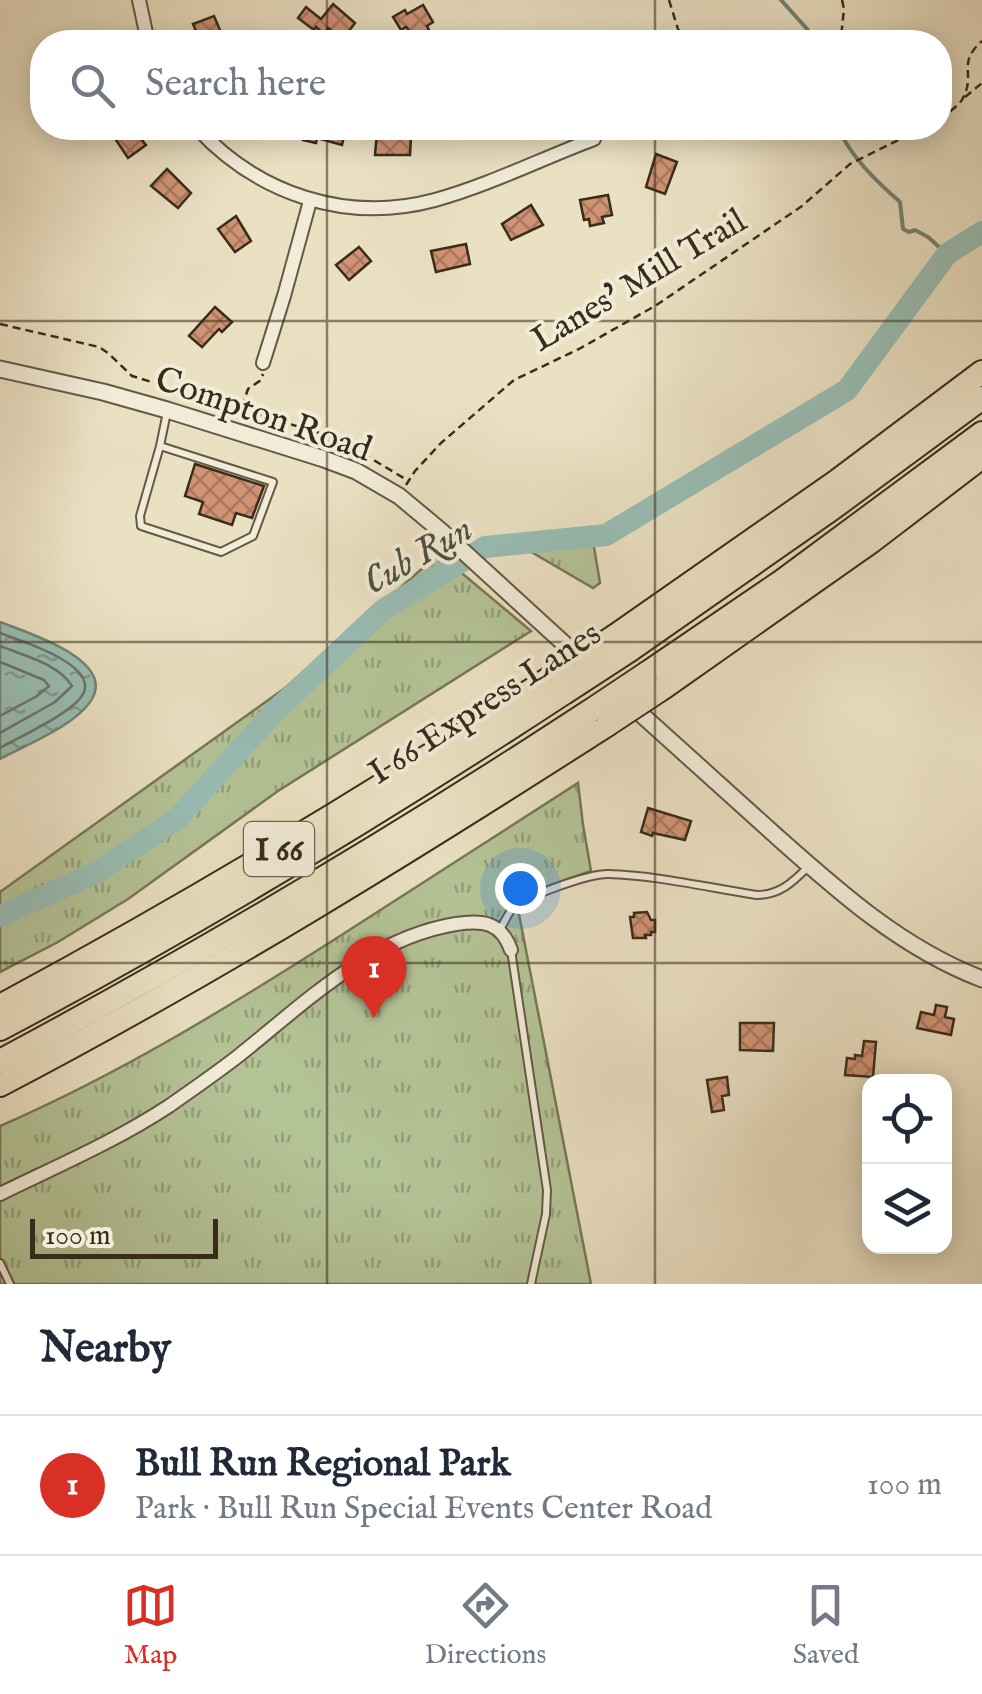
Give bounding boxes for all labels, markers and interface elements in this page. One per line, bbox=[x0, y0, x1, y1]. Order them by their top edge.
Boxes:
search box bbox=[30, 30, 952, 140]
icon: search bbox=[65, 58, 120, 113]
text: Search here bbox=[145, 61, 326, 109]
street label: Lanes' Mill Trail bbox=[524, 199, 755, 363]
street label: Compton Road bbox=[149, 357, 378, 474]
water label: Cub Run bbox=[355, 506, 482, 607]
street label: I 66 Express Lanes bbox=[361, 612, 610, 796]
road number: I 66 bbox=[244, 822, 314, 876]
your location bbox=[495, 863, 546, 914]
pin: 1 bbox=[342, 936, 406, 1018]
map controls bbox=[862, 1074, 952, 1254]
button: locate bbox=[862, 1074, 952, 1164]
button: layers bbox=[862, 1164, 952, 1254]
scale bar bbox=[30, 1214, 218, 1258]
text: 100 m bbox=[45, 1219, 111, 1254]
text: Nearby bbox=[40, 1323, 171, 1376]
text: Bull Run Regional Park bbox=[135, 1441, 511, 1489]
text: 1 bbox=[67, 1465, 78, 1506]
text: 100 m bbox=[867, 1465, 942, 1506]
text: Park · Bull Run Special Events Center Road bbox=[135, 1489, 712, 1530]
tab: Map bbox=[123, 1578, 178, 1673]
tab: Directions bbox=[424, 1578, 546, 1673]
tab: Saved bbox=[793, 1578, 859, 1673]

